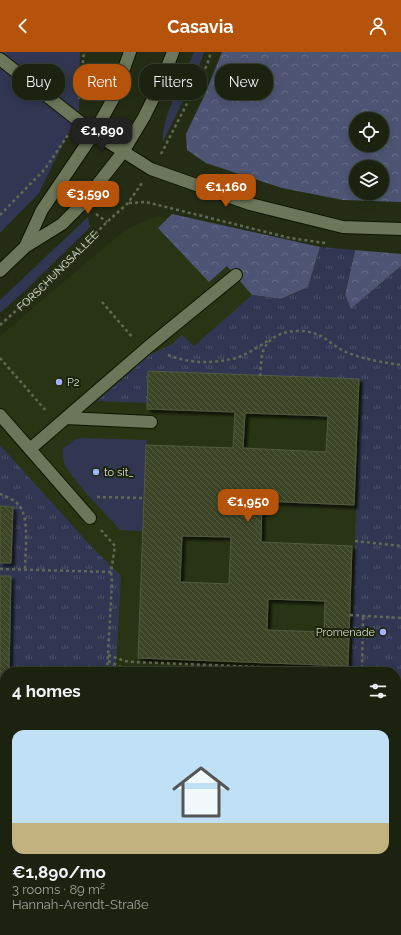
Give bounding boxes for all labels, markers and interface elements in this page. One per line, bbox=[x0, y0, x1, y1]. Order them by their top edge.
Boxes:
icon: back bbox=[12, 15, 34, 37]
icon: person bbox=[367, 15, 389, 37]
text: Casavia bbox=[167, 16, 234, 37]
chip: Buy bbox=[12, 64, 65, 100]
chip: Rent bbox=[73, 64, 131, 100]
chip: Filters bbox=[139, 64, 207, 100]
chip: New bbox=[215, 64, 273, 100]
map controls bbox=[349, 112, 389, 200]
button: locate bbox=[349, 112, 389, 152]
pin: €1,890 bbox=[69, 118, 135, 152]
text: €1,890 bbox=[80, 123, 124, 138]
button: layers bbox=[349, 160, 389, 200]
pin: €1,160 bbox=[193, 174, 259, 208]
text: €1,160 bbox=[205, 179, 247, 194]
pin: €3,590 bbox=[55, 181, 121, 215]
text: €3,590 bbox=[66, 186, 110, 201]
street label: FORSCHUNGSALLEE bbox=[14, 228, 102, 314]
place label: P2 bbox=[67, 376, 80, 389]
marker: P2 bbox=[54, 377, 64, 387]
place label: to sit_ bbox=[104, 466, 134, 479]
marker: to sit_ bbox=[91, 467, 101, 477]
pin: €1,950 bbox=[215, 489, 281, 523]
text: €1,950 bbox=[227, 494, 269, 509]
place label: Promenade bbox=[316, 626, 376, 639]
marker: Promenade bbox=[378, 627, 388, 637]
icon: filters bbox=[367, 680, 389, 702]
text: 4 homes bbox=[12, 681, 81, 701]
icon: home bbox=[165, 756, 237, 828]
text: €1,890/mo bbox=[12, 862, 106, 882]
text: 3 rooms · 89 m² bbox=[12, 882, 105, 897]
text: Hannah-Arendt-Straße bbox=[12, 897, 149, 912]

